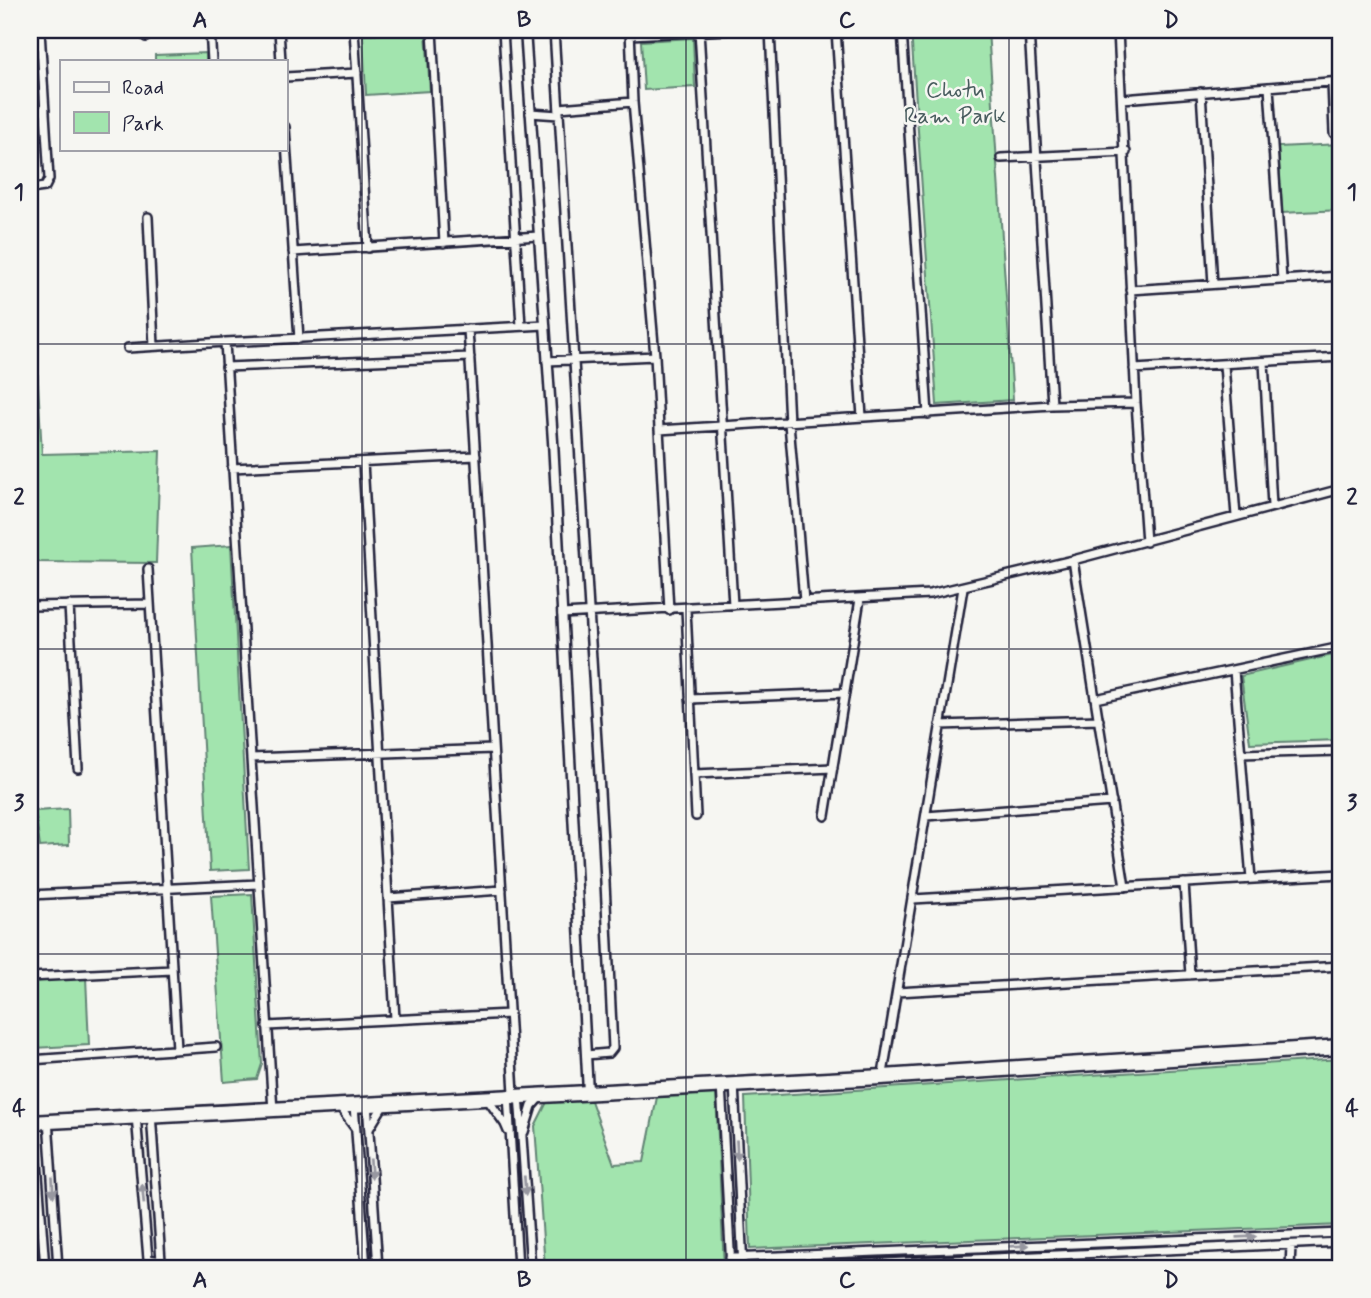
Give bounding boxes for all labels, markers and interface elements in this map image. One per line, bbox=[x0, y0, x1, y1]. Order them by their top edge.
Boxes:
text: A bbox=[192, 6, 208, 36]
text: B bbox=[517, 6, 532, 36]
text: C bbox=[839, 6, 856, 36]
text: D bbox=[1163, 6, 1179, 36]
legend bbox=[60, 60, 287, 150]
text: Road bbox=[122, 74, 164, 102]
park label: Chotu Ram Park bbox=[904, 76, 1006, 132]
text: Park bbox=[122, 110, 164, 138]
text: 1 bbox=[14, 178, 24, 208]
text: 1 bbox=[1347, 178, 1357, 208]
text: 2 bbox=[13, 483, 25, 513]
text: 2 bbox=[1346, 483, 1358, 513]
text: 3 bbox=[14, 789, 25, 819]
text: 3 bbox=[1347, 789, 1358, 819]
text: 4 bbox=[12, 1094, 26, 1124]
text: 4 bbox=[1345, 1094, 1359, 1124]
one-way arrow bbox=[732, 1139, 743, 1161]
one-way arrow bbox=[366, 1158, 377, 1180]
one-way arrow bbox=[520, 1175, 531, 1197]
one-way arrow bbox=[47, 1176, 58, 1198]
one-way arrow bbox=[137, 1182, 148, 1204]
one-way arrow bbox=[1235, 1231, 1257, 1242]
one-way arrow bbox=[1008, 1241, 1030, 1252]
text: A bbox=[192, 1266, 208, 1296]
text: B bbox=[517, 1266, 532, 1296]
text: C bbox=[839, 1266, 856, 1296]
text: D bbox=[1163, 1266, 1179, 1296]

